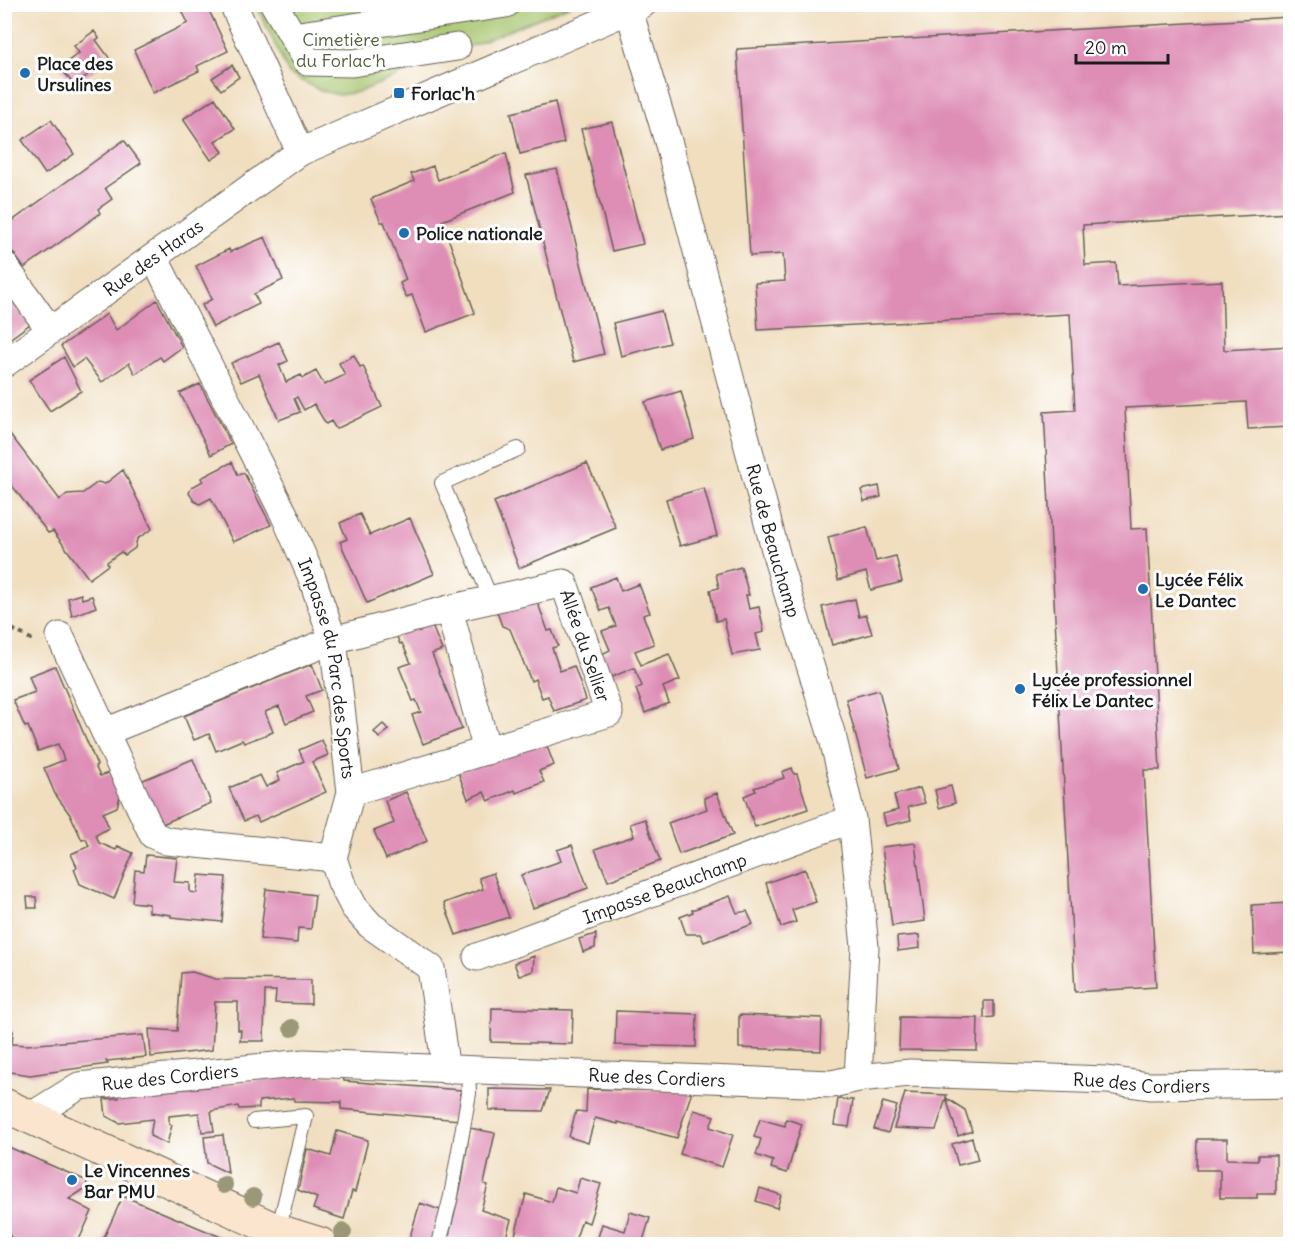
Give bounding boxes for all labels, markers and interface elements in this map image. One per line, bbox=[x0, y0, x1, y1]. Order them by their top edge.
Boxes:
scale bar bbox=[1076, 27, 1168, 65]
park label: Cimetière du Forlac’h bbox=[296, 28, 386, 72]
text: 20 m bbox=[1085, 36, 1127, 59]
place label: Place des Ursulines bbox=[37, 52, 113, 96]
marker: Place des Ursulines bbox=[18, 66, 32, 80]
place label: Forlac'h bbox=[411, 82, 476, 105]
marker: Forlac'h bbox=[392, 86, 406, 100]
street label: Rue des Haras bbox=[98, 214, 207, 301]
place label: Police nationale bbox=[416, 222, 543, 245]
marker: Police nationale bbox=[397, 226, 411, 240]
street label: Rue de Beauchamp bbox=[742, 461, 806, 620]
street label: Impasse du Parc des Sports bbox=[293, 554, 361, 780]
place label: Lycée Félix Le Dantec bbox=[1155, 568, 1243, 612]
marker: Lycée Félix Le Dantec bbox=[1136, 582, 1150, 596]
street label: Allée du Sellier bbox=[556, 586, 616, 705]
place label: Lycée professionnel Félix Le Dantec bbox=[1032, 668, 1192, 712]
marker: Lycée professionnel Félix Le Dantec bbox=[1013, 682, 1027, 696]
street label: Impasse Beauchamp bbox=[580, 847, 750, 929]
street label: Rue des Cordiers bbox=[100, 1058, 239, 1095]
street label: Rue des Cordiers bbox=[588, 1063, 726, 1091]
street label: Rue des Cordiers bbox=[1073, 1067, 1210, 1098]
place label: Le Vincennes Bar PMU bbox=[84, 1159, 190, 1203]
marker: Le Vincennes Bar PMU bbox=[65, 1173, 79, 1187]

